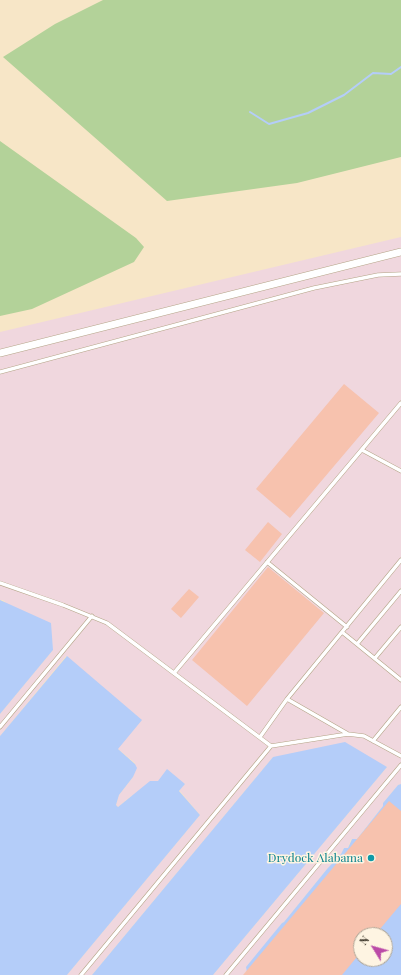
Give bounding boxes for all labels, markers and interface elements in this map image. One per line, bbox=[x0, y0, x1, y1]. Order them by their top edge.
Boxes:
place label: Drydock Alabama bbox=[268, 851, 363, 865]
marker: Drydock Alabama bbox=[366, 853, 376, 863]
north arrow bbox=[353, 927, 393, 967]
text: N bbox=[355, 932, 372, 948]

